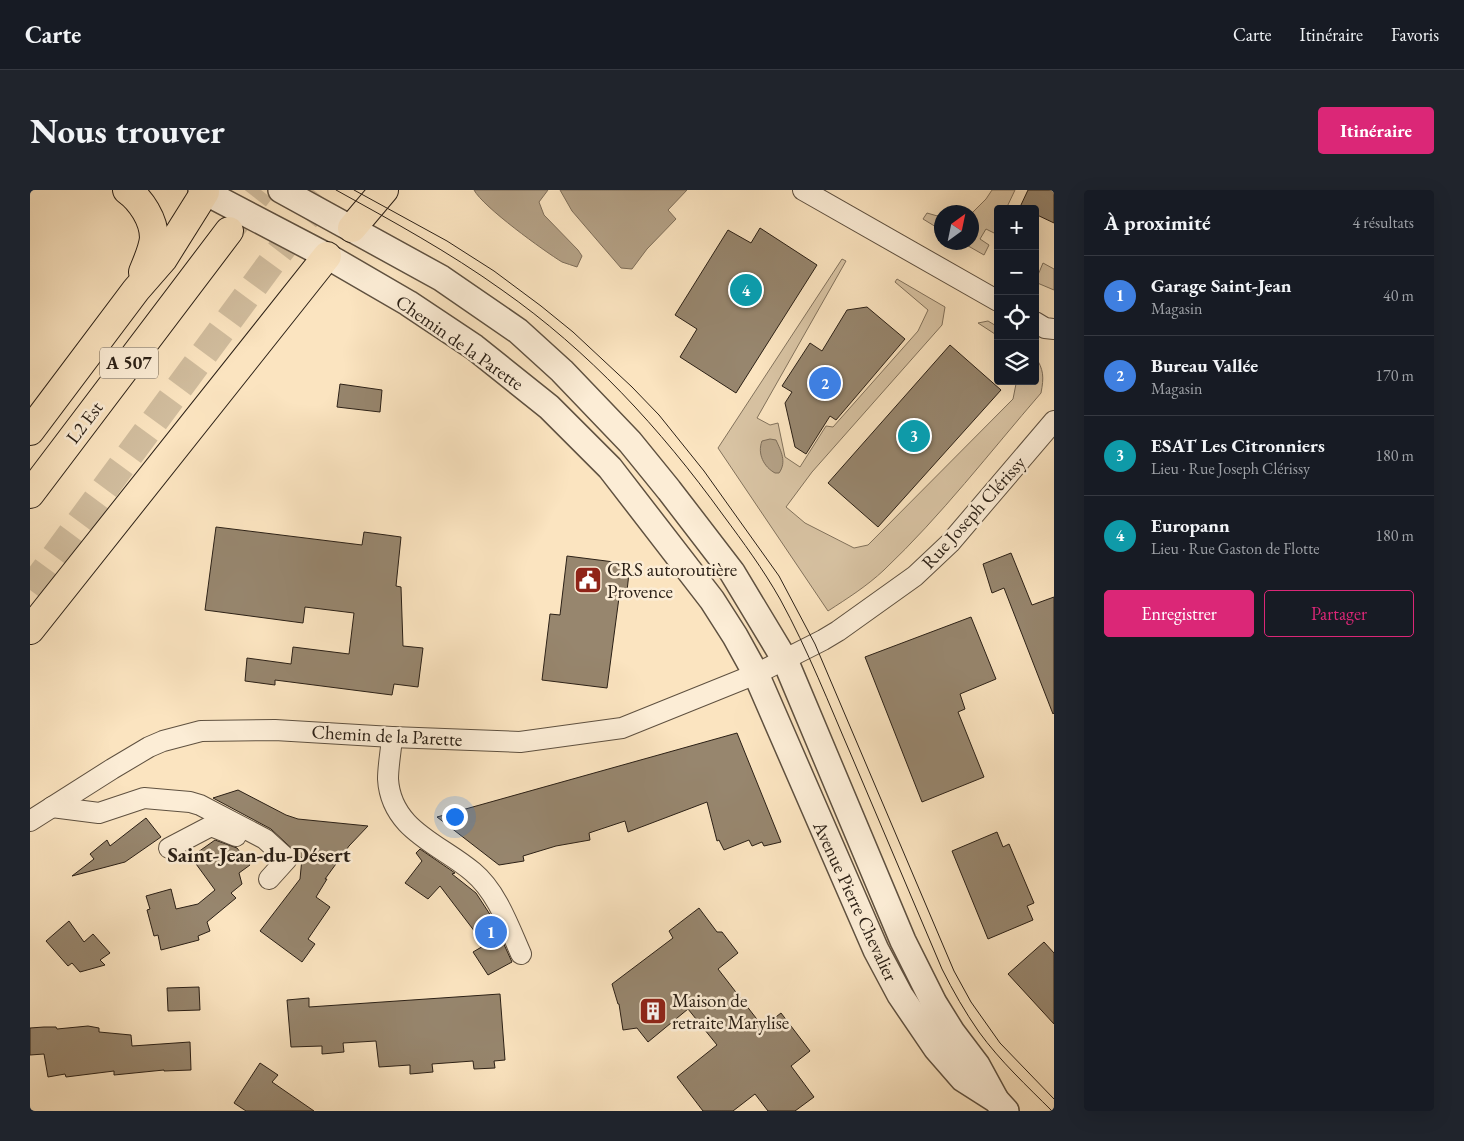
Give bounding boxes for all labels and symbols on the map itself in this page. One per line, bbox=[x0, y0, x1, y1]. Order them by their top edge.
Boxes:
north arrow bbox=[934, 205, 979, 250]
pin: 4 bbox=[730, 271, 762, 309]
street label: Chemin de la Parette bbox=[391, 289, 529, 396]
road number: A 507 bbox=[100, 348, 158, 378]
pin: 2 bbox=[809, 364, 841, 402]
street label: L2 Est bbox=[60, 396, 108, 449]
pin: 3 bbox=[898, 417, 930, 455]
street label: Rue Joseph Clérissy bbox=[916, 450, 1031, 574]
place label: CRS autoroutière Provence bbox=[607, 557, 737, 604]
public building icon: CRS autoroutière Provence bbox=[573, 565, 603, 595]
street label: Chemin de la Parette bbox=[311, 719, 463, 752]
your location bbox=[442, 804, 468, 830]
street label: Avenue Pierre Chevalier bbox=[807, 816, 904, 986]
district label: Saint-Jean-du-Désert bbox=[167, 841, 351, 868]
pin: 1 bbox=[475, 913, 507, 951]
place label: Maison de retraite Marylise bbox=[672, 988, 789, 1035]
building icon: Maison de retraite Marylise bbox=[638, 996, 668, 1026]

